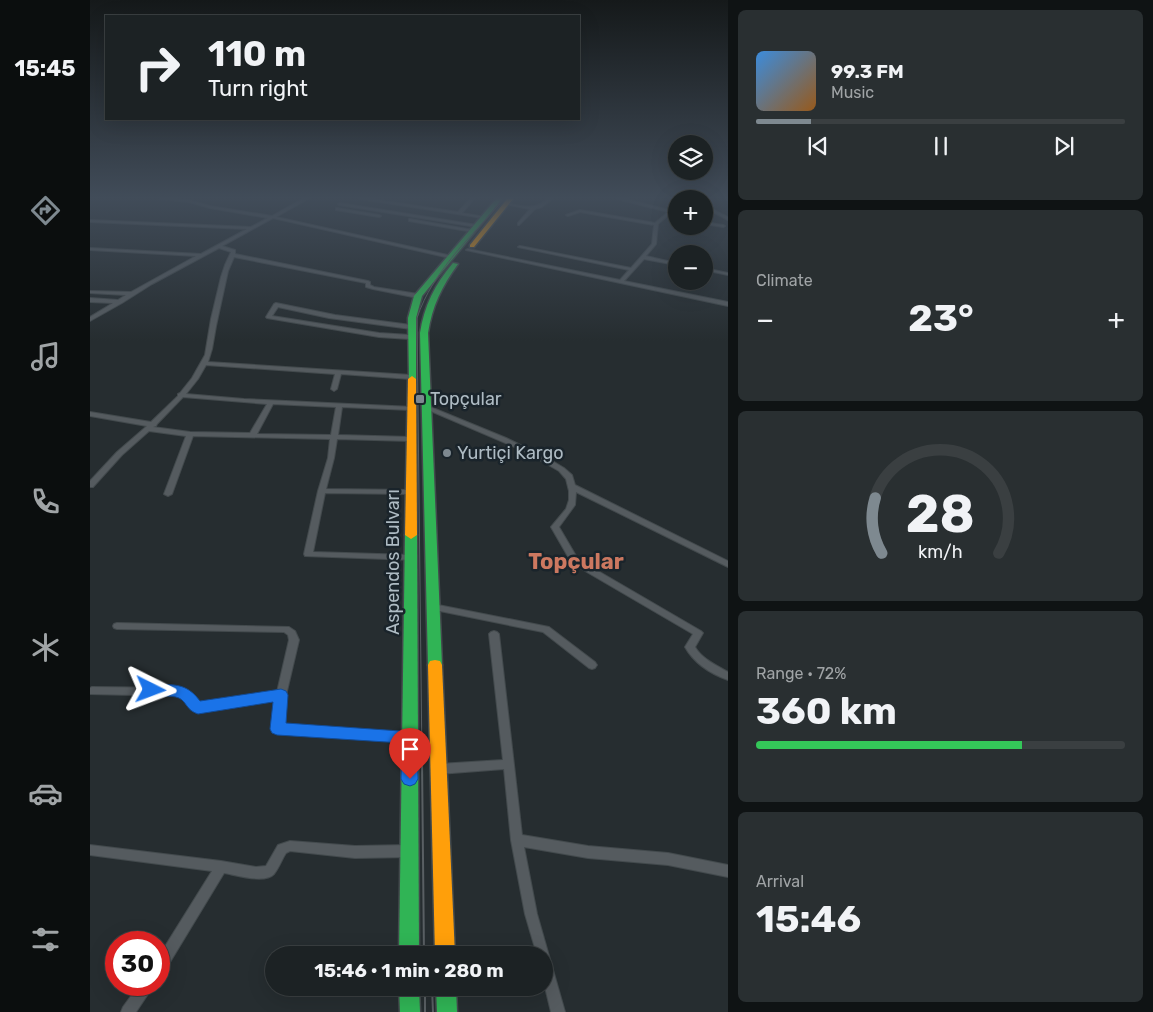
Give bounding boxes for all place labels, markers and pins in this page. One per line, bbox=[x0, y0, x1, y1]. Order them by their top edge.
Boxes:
place label: Topçular bbox=[430, 388, 502, 410]
marker: Topçular bbox=[414, 393, 426, 405]
place label: Yurtiçi Kargo bbox=[457, 442, 564, 464]
marker: Yurtiçi Kargo bbox=[441, 447, 453, 459]
pin bbox=[389, 728, 431, 779]

